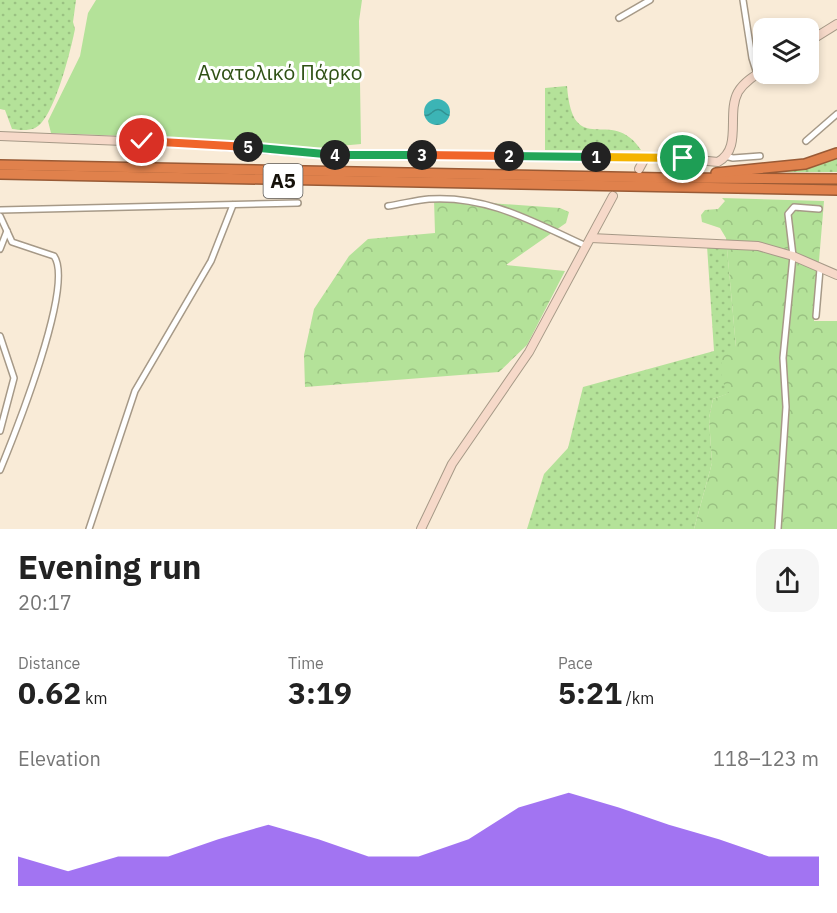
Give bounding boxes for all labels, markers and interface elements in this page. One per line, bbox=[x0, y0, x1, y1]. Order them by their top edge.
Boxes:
map controls bbox=[753, 18, 819, 84]
button: layers bbox=[753, 18, 819, 84]
park label: Ανατολικό Πάρκο bbox=[198, 58, 362, 86]
pin bbox=[116, 115, 167, 166]
icon: check bbox=[125, 124, 158, 157]
pin: 5 bbox=[233, 132, 263, 162]
pin bbox=[657, 132, 708, 183]
text: 5 bbox=[243, 137, 253, 157]
pin: 4 bbox=[320, 140, 350, 170]
pin: 3 bbox=[407, 140, 437, 170]
pin: 2 bbox=[494, 141, 524, 171]
icon: arrive bbox=[666, 141, 699, 174]
pin: 1 bbox=[581, 142, 611, 172]
text: 4 bbox=[330, 145, 340, 165]
text: 3 bbox=[417, 145, 427, 165]
text: 2 bbox=[504, 146, 514, 166]
text: 1 bbox=[591, 147, 601, 167]
road number: Α5 bbox=[264, 164, 302, 198]
text: Evening run bbox=[18, 545, 202, 588]
button: share bbox=[756, 549, 819, 612]
text: 20:17 bbox=[18, 589, 72, 616]
text: Distance bbox=[18, 653, 80, 673]
text: Time bbox=[288, 653, 324, 673]
text: Pace bbox=[558, 653, 593, 673]
text: 0.62 bbox=[18, 673, 81, 712]
text: 3:19 bbox=[288, 673, 352, 712]
text: 5:21 bbox=[558, 673, 622, 712]
text: km bbox=[81, 688, 108, 708]
text: /km bbox=[622, 688, 654, 708]
text: Elevation bbox=[18, 745, 101, 772]
text: 118–123 m bbox=[713, 745, 819, 772]

